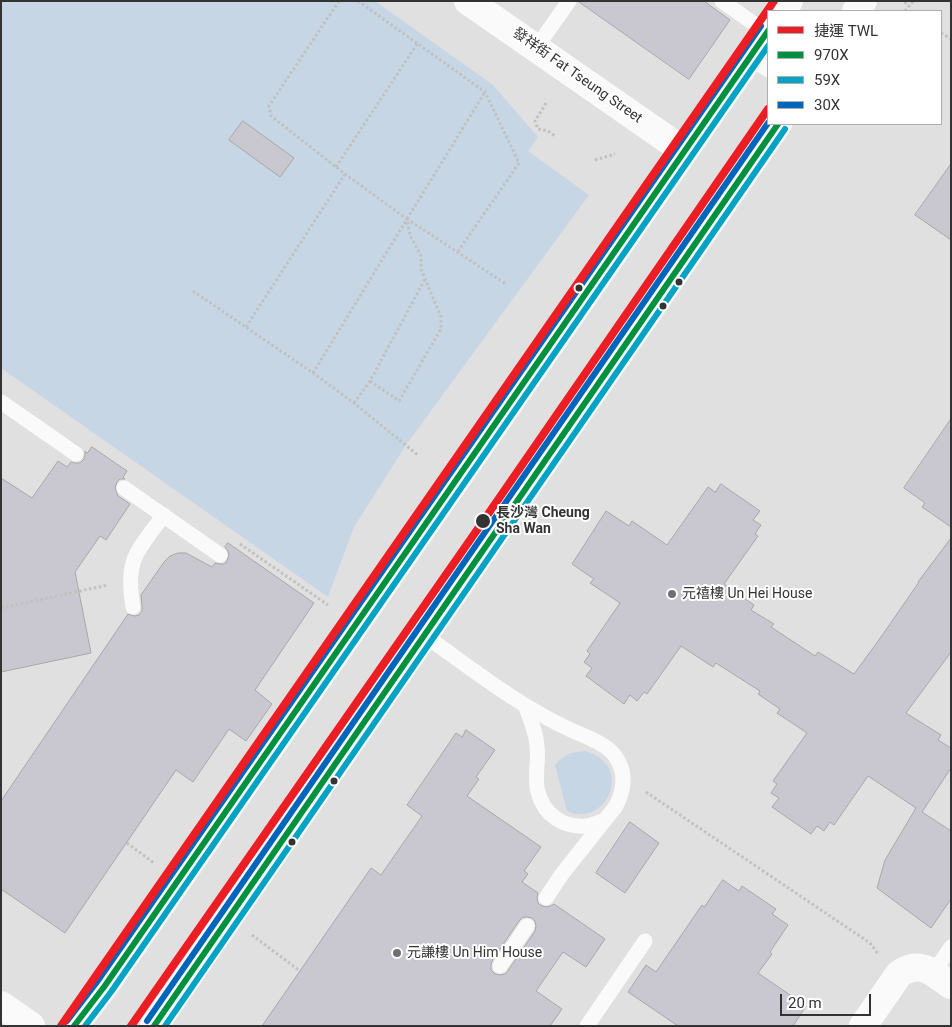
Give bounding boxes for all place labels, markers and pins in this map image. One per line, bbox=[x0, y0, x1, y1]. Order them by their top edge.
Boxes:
unlabelled marker bbox=[674, 277, 684, 287]
unlabelled marker bbox=[574, 283, 584, 293]
unlabelled marker bbox=[658, 301, 668, 311]
place label: 長沙灣 Cheung Sha Wan bbox=[496, 505, 590, 538]
marker: 長沙灣 Cheung Sha Wan bbox=[474, 512, 492, 530]
place label: 元禧樓 Un Hei House bbox=[682, 586, 812, 602]
marker: 元禧樓 Un Hei House bbox=[666, 588, 678, 600]
unlabelled marker bbox=[329, 776, 339, 786]
unlabelled marker bbox=[287, 837, 297, 847]
place label: 元謙樓 Un Him House bbox=[407, 945, 542, 961]
marker: 元謙樓 Un Him House bbox=[391, 947, 403, 959]

